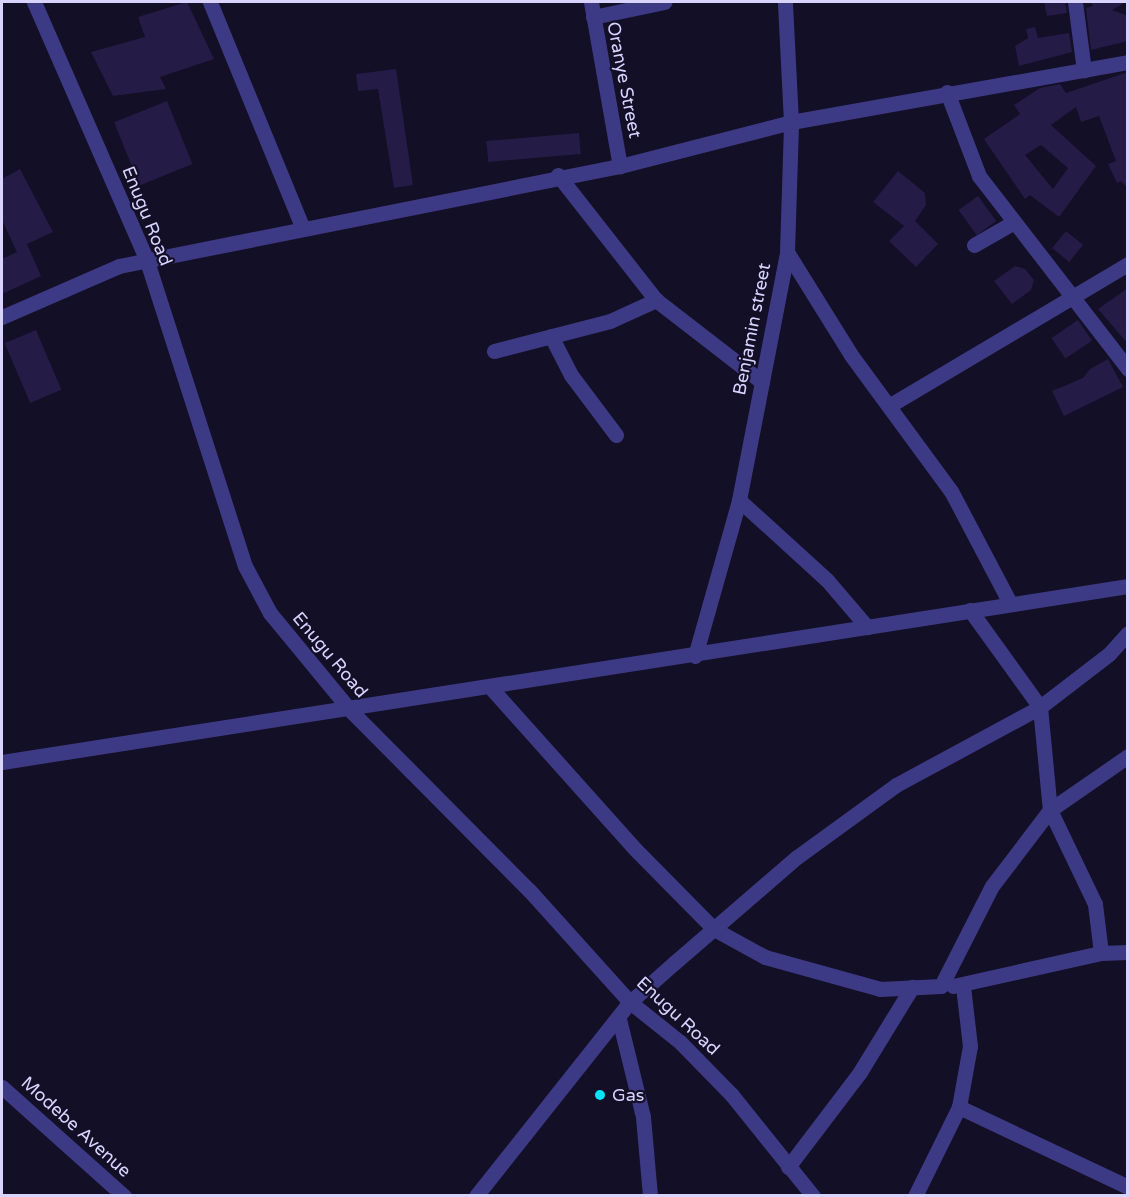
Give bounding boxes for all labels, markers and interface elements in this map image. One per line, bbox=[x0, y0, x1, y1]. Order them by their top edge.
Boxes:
street label: Oranye Street bbox=[602, 20, 646, 140]
street label: Enugu Road bbox=[117, 163, 177, 269]
street label: Benjamin street bbox=[729, 261, 775, 397]
street label: Enugu Road bbox=[288, 608, 372, 702]
street label: Enugu Road bbox=[632, 972, 724, 1060]
street label: Modebe Avenue bbox=[17, 1072, 135, 1182]
place label: Gas bbox=[612, 1084, 644, 1106]
marker: Gas bbox=[593, 1088, 607, 1102]

